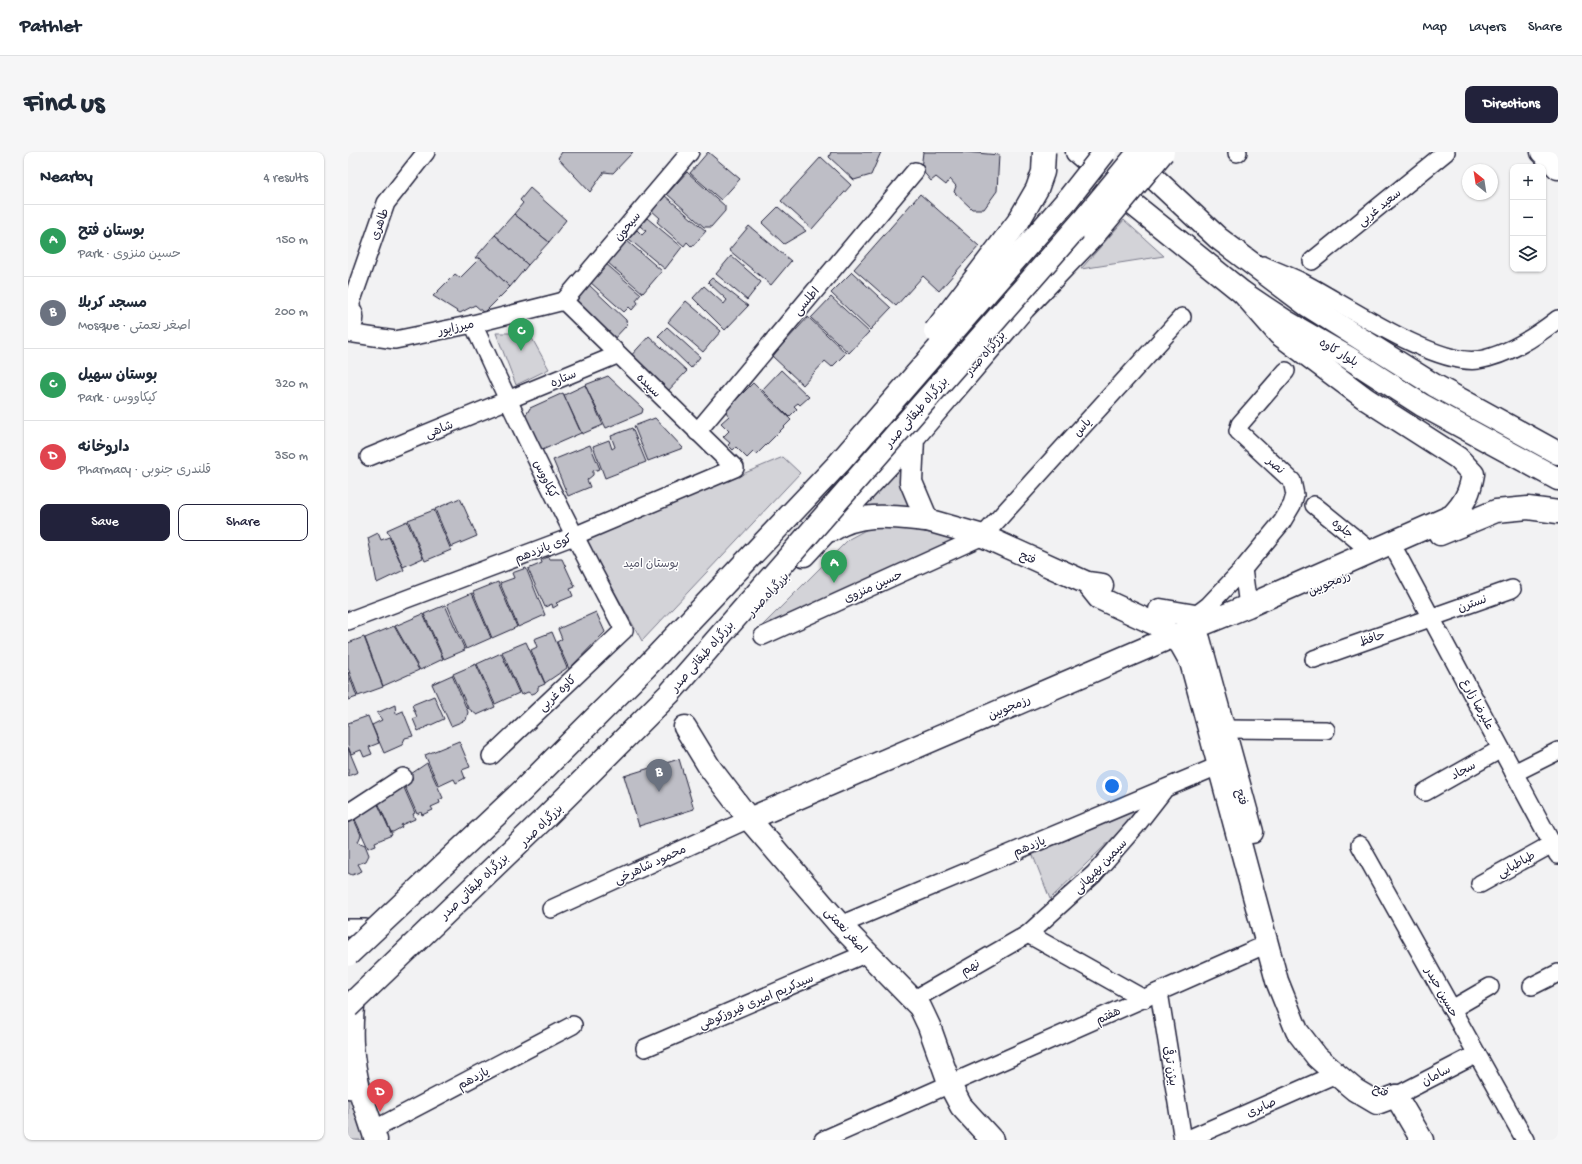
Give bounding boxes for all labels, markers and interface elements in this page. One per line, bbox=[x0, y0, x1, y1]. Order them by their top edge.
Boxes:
text: Pathlet bbox=[20, 16, 81, 39]
text: Map bbox=[1423, 19, 1447, 36]
text: Layers bbox=[1469, 19, 1506, 36]
text: Share bbox=[1528, 19, 1562, 36]
button: Directions bbox=[1465, 86, 1558, 123]
text: Find us bbox=[24, 88, 104, 121]
north arrow bbox=[1462, 164, 1498, 200]
map controls bbox=[1510, 164, 1546, 272]
button: + bbox=[1510, 164, 1546, 200]
text: Nearby bbox=[40, 168, 93, 188]
text: 4 results bbox=[264, 171, 308, 186]
street label: سعید غربی bbox=[1356, 187, 1405, 230]
button: − bbox=[1510, 200, 1546, 236]
street label: طاهری bbox=[369, 207, 393, 242]
street label: سیحون bbox=[612, 210, 645, 245]
text: بوستان فتح bbox=[78, 223, 145, 241]
text: A bbox=[49, 233, 57, 248]
text: 150 m bbox=[276, 233, 308, 248]
button: layers bbox=[1510, 236, 1546, 272]
text: Park · حسین منزوی bbox=[78, 247, 181, 262]
street label: اطلسی bbox=[792, 285, 823, 319]
text: مسجد کربلا bbox=[78, 295, 147, 313]
text: B bbox=[50, 305, 56, 320]
text: 200 m bbox=[275, 305, 308, 320]
street label: میرزاپور bbox=[436, 318, 476, 340]
pin: C bbox=[508, 318, 534, 351]
text: Mosque · اصغر نعمتی bbox=[78, 319, 191, 334]
street label: بزرگراه صدر bbox=[961, 328, 1010, 380]
street label: بلوار کاوه bbox=[1316, 337, 1360, 371]
text: بوستان سهیل bbox=[78, 367, 157, 385]
street label: ستاره bbox=[549, 368, 579, 392]
street label: سپیده bbox=[632, 371, 663, 401]
street label: بزرگراه طبقاتی صدر bbox=[881, 374, 952, 452]
text: C bbox=[49, 377, 57, 392]
text: 320 m bbox=[275, 377, 308, 392]
text: Park · کیکاووس bbox=[78, 391, 157, 406]
street label: یاس bbox=[1072, 416, 1095, 441]
street label: شاهی bbox=[424, 419, 456, 443]
text: داروخانه bbox=[78, 439, 130, 457]
text: D bbox=[49, 449, 57, 464]
text: 350 m bbox=[275, 449, 308, 464]
street label: نصر bbox=[1262, 454, 1286, 478]
street label: کیکاووس bbox=[529, 458, 559, 501]
text: Pharmacy · قلندری جنوبی bbox=[78, 463, 211, 478]
button: Save bbox=[40, 504, 170, 541]
button: Share bbox=[178, 504, 308, 541]
street label: جلوه bbox=[1328, 517, 1355, 542]
street label: کوی پانزدهم bbox=[513, 533, 574, 567]
street label: فتح bbox=[1017, 549, 1037, 568]
pin: A bbox=[821, 550, 847, 583]
park label: بوستان امید bbox=[623, 558, 679, 572]
street label: بزرگراه صدر bbox=[744, 569, 793, 621]
street label: حسین منزوی bbox=[842, 569, 905, 607]
street label: رزمجوبین bbox=[1306, 570, 1353, 600]
street label: نسترن bbox=[1456, 593, 1489, 616]
street label: بزرگراه طبقاتی صدر bbox=[667, 618, 738, 696]
street label: حافظ bbox=[1358, 629, 1387, 651]
street label: کاوه غربی bbox=[537, 674, 580, 715]
street label: علیرضا زارع bbox=[1457, 677, 1495, 733]
street label: رزمجوبین bbox=[986, 694, 1033, 724]
pin: B bbox=[646, 759, 672, 792]
street label: سجاد bbox=[1449, 759, 1479, 784]
your location bbox=[1102, 776, 1122, 796]
street label: فتح bbox=[1231, 788, 1249, 807]
street label: بزرگراه صدر bbox=[516, 801, 567, 851]
street label: یازدهم bbox=[1011, 835, 1048, 861]
street label: سیمین بهبهانی bbox=[1072, 837, 1131, 898]
street label: محمود شاهرخی bbox=[612, 842, 689, 889]
street label: بزرگراه طبقاتی صدر bbox=[436, 850, 512, 924]
street label: طباطبایی bbox=[1496, 850, 1538, 882]
street label: اصغر نعمتی bbox=[820, 906, 869, 957]
street label: نهم bbox=[959, 958, 983, 980]
street label: حسین حیدر bbox=[1420, 964, 1460, 1021]
street label: سیدکریم امیری فیروزکوهی bbox=[697, 972, 816, 1033]
street label: هفتم bbox=[1094, 1005, 1124, 1028]
street label: بیژن ترقی bbox=[1159, 1045, 1181, 1087]
street label: سامان bbox=[1420, 1063, 1454, 1090]
street label: یازدهم bbox=[456, 1066, 492, 1094]
pin: D bbox=[367, 1079, 393, 1112]
street label: فتح bbox=[1370, 1082, 1390, 1102]
street label: صابری bbox=[1245, 1096, 1279, 1122]

